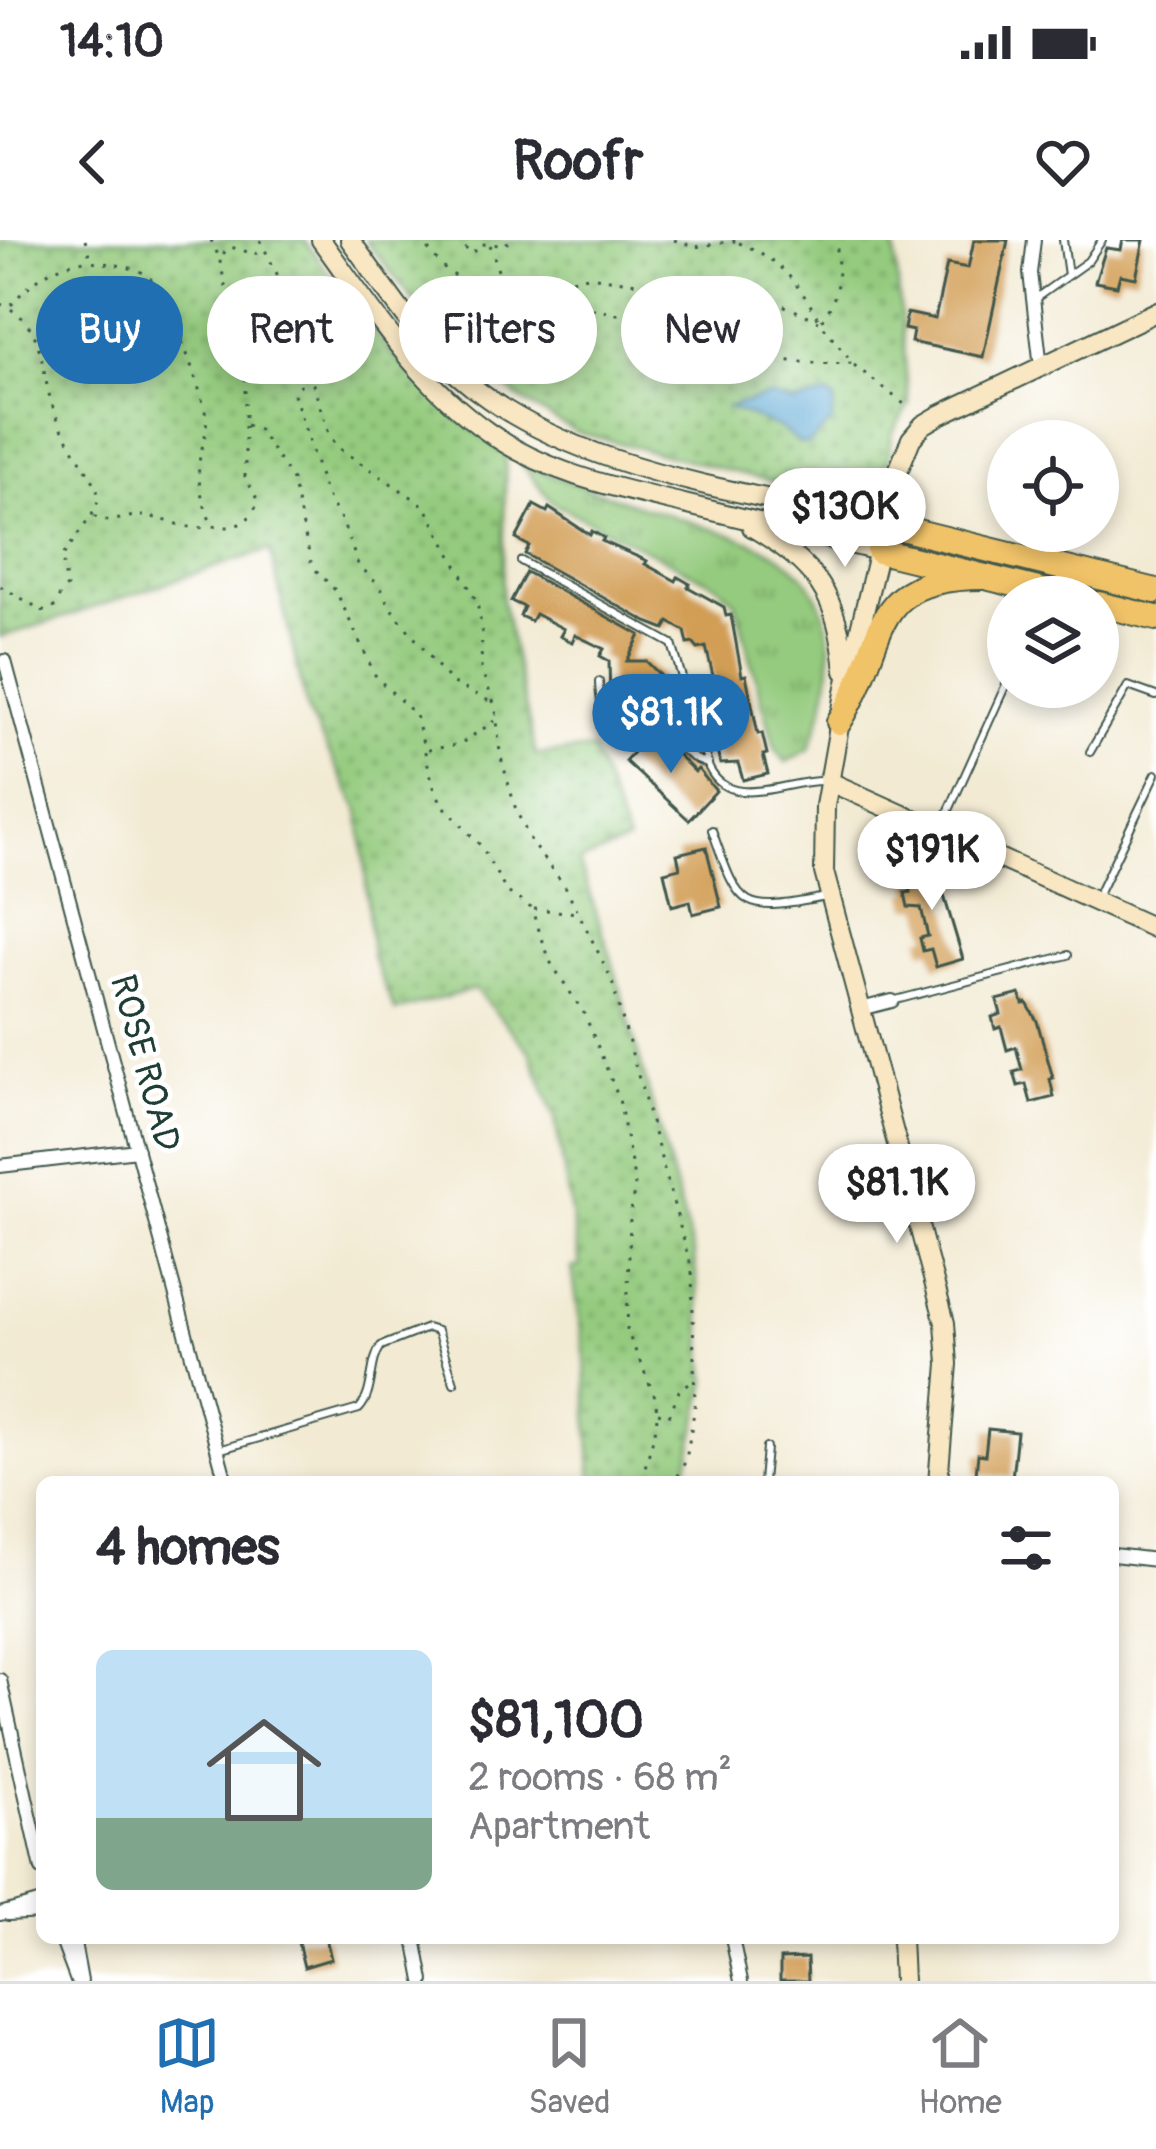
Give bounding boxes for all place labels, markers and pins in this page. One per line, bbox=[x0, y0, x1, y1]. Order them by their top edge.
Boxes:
pin: $130K bbox=[761, 468, 929, 570]
pin: $81.1K bbox=[573, 674, 769, 776]
pin: $191K bbox=[848, 811, 1016, 913]
pin: $81.1K bbox=[799, 1144, 995, 1246]

